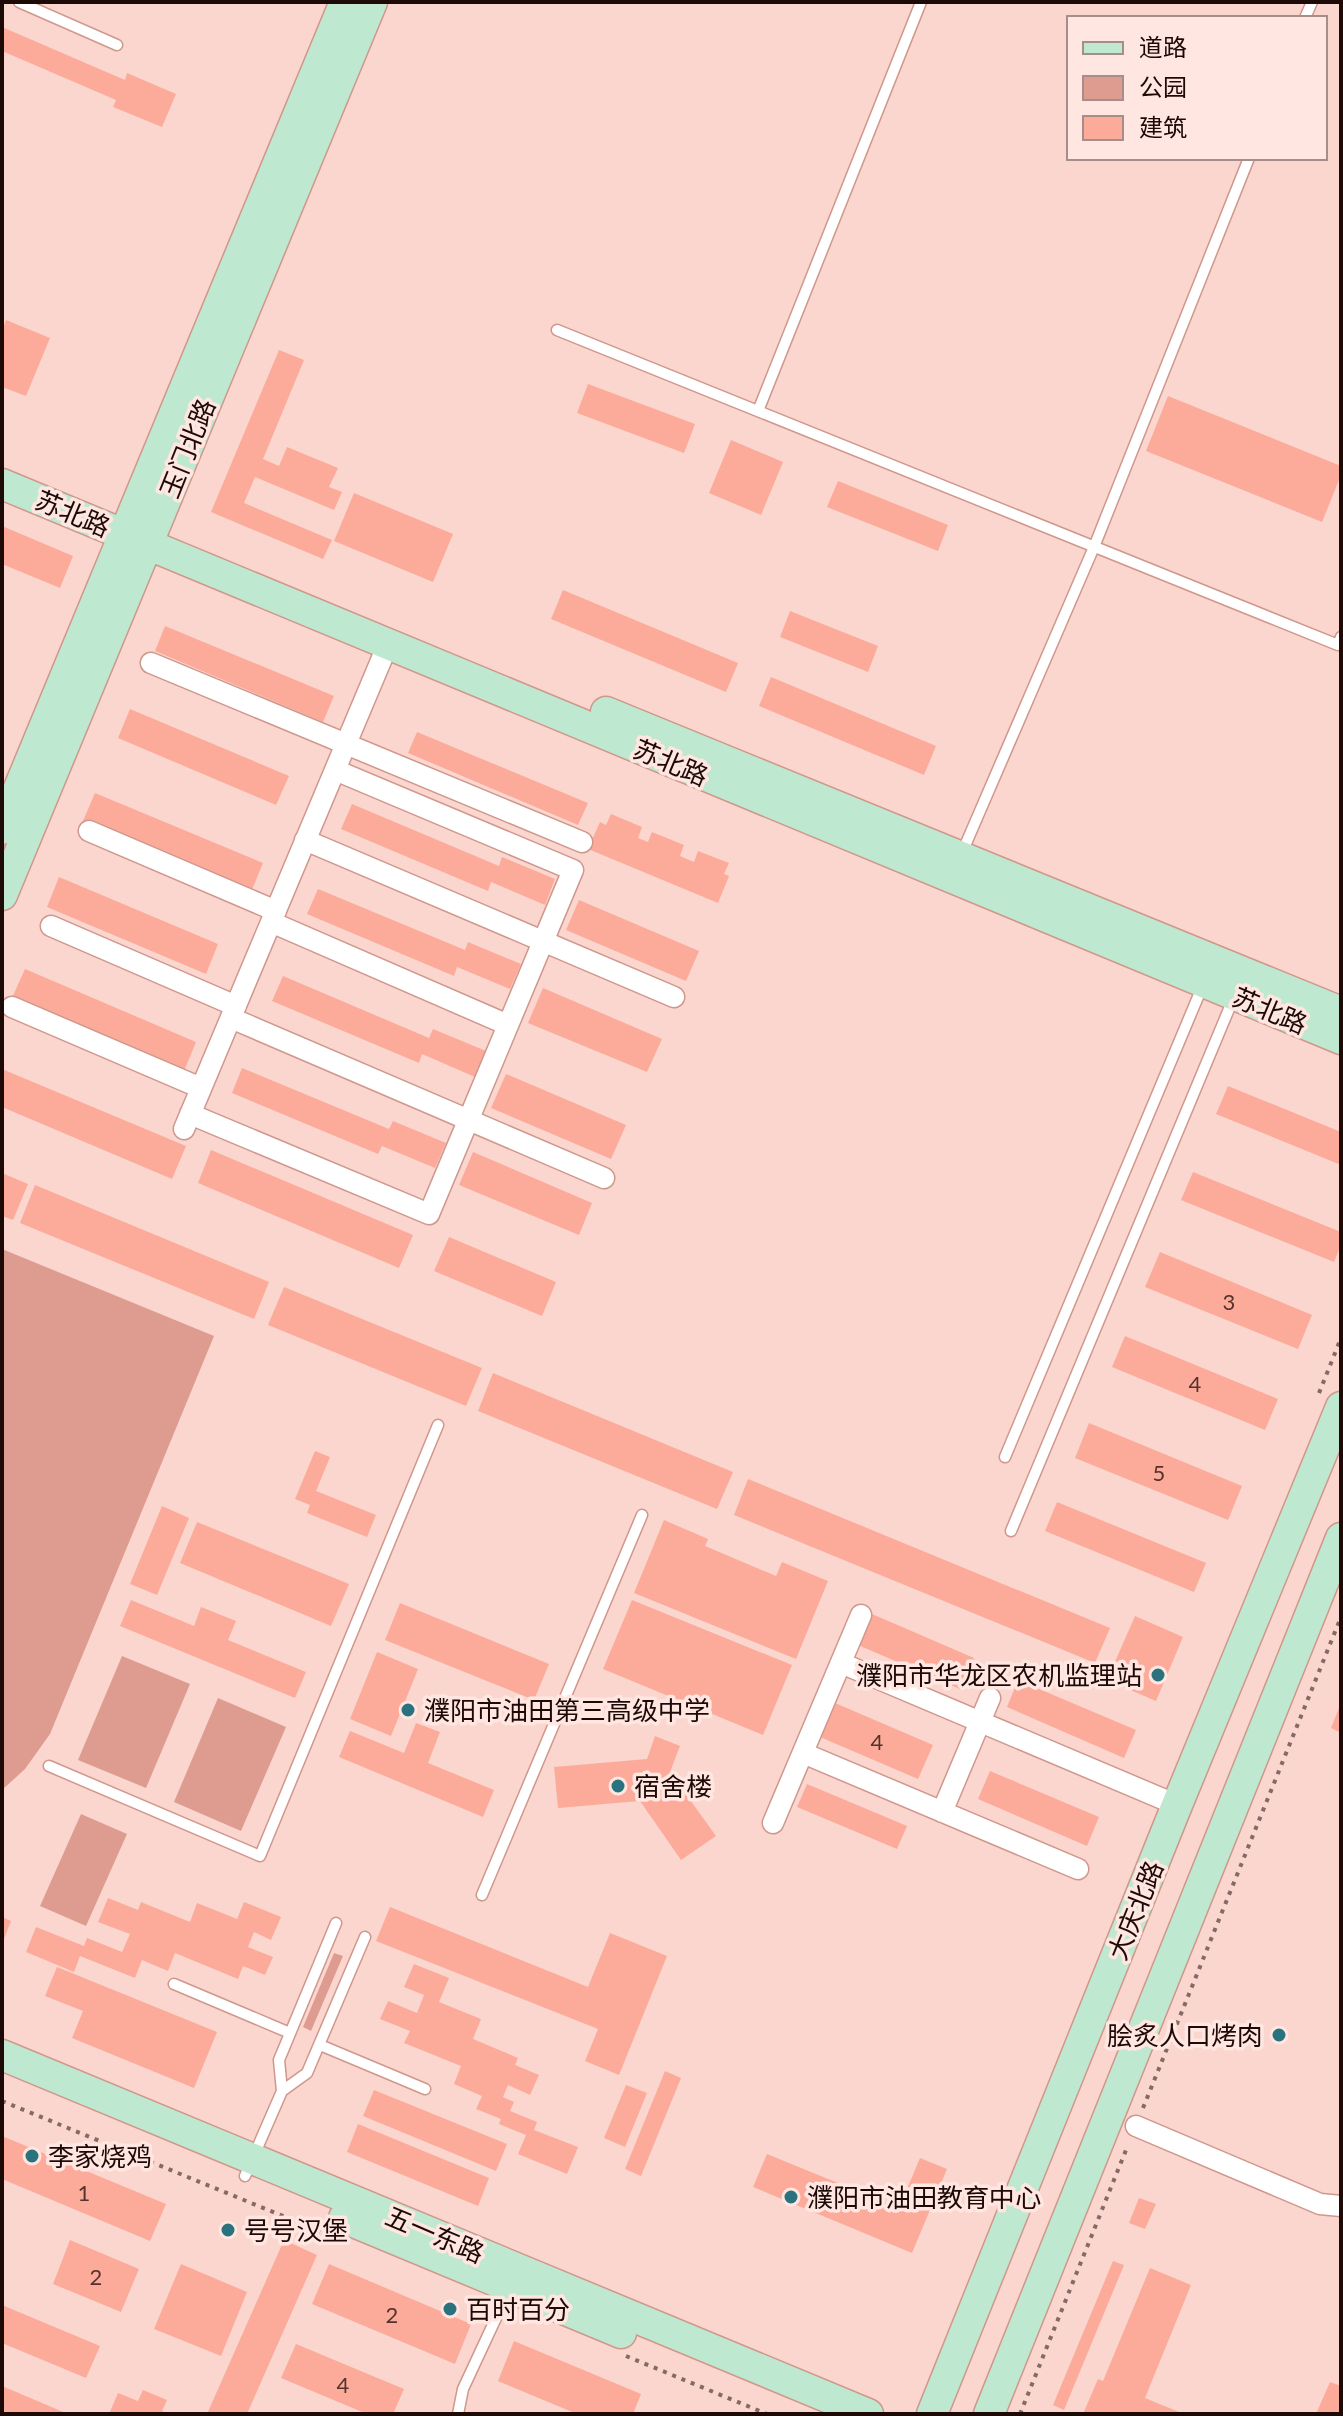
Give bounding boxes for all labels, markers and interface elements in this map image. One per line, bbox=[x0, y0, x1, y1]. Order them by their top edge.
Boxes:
legend bbox=[1067, 16, 1327, 160]
text: 道路 bbox=[1139, 32, 1187, 61]
text: 公园 bbox=[1139, 72, 1187, 101]
text: 建筑 bbox=[1139, 112, 1187, 141]
street label: 玉门北路 bbox=[153, 394, 221, 502]
street label: 苏北路 bbox=[31, 483, 115, 543]
street label: 苏北路 bbox=[629, 732, 713, 792]
street label: 苏北路 bbox=[1228, 980, 1312, 1040]
house number: 3 bbox=[1223, 1288, 1235, 1315]
house number: 4 bbox=[1189, 1370, 1202, 1397]
house number: 5 bbox=[1153, 1459, 1165, 1486]
place label: 濮阳市华龙区农机监理站 bbox=[856, 1659, 1142, 1691]
marker: 濮阳市华龙区农机监理站 bbox=[1149, 1666, 1167, 1684]
place label: 濮阳市油田第三高级中学 bbox=[424, 1694, 710, 1726]
marker: 濮阳市油田第三高级中学 bbox=[399, 1701, 417, 1719]
house number: 4 bbox=[871, 1728, 884, 1755]
place label: 宿舍楼 bbox=[634, 1770, 712, 1802]
marker: 宿舍楼 bbox=[609, 1777, 627, 1795]
street label: 大庆北路 bbox=[1101, 1856, 1169, 1964]
place label: 脍炙人口烤肉 bbox=[1107, 2019, 1263, 2051]
marker: 脍炙人口烤肉 bbox=[1270, 2026, 1288, 2044]
place label: 李家烧鸡 bbox=[48, 2140, 152, 2172]
marker: 李家烧鸡 bbox=[23, 2147, 41, 2165]
house number: 1 bbox=[78, 2179, 90, 2206]
place label: 濮阳市油田教育中心 bbox=[807, 2181, 1041, 2213]
marker: 濮阳市油田教育中心 bbox=[782, 2188, 800, 2206]
street label: 五一东路 bbox=[381, 2199, 489, 2269]
place label: 号号汉堡 bbox=[244, 2214, 348, 2246]
marker: 号号汉堡 bbox=[219, 2221, 237, 2239]
house number: 2 bbox=[90, 2263, 102, 2290]
place label: 百时百分 bbox=[466, 2293, 570, 2325]
marker: 百时百分 bbox=[441, 2300, 459, 2318]
house number: 2 bbox=[386, 2301, 398, 2328]
house number: 4 bbox=[337, 2371, 350, 2398]

